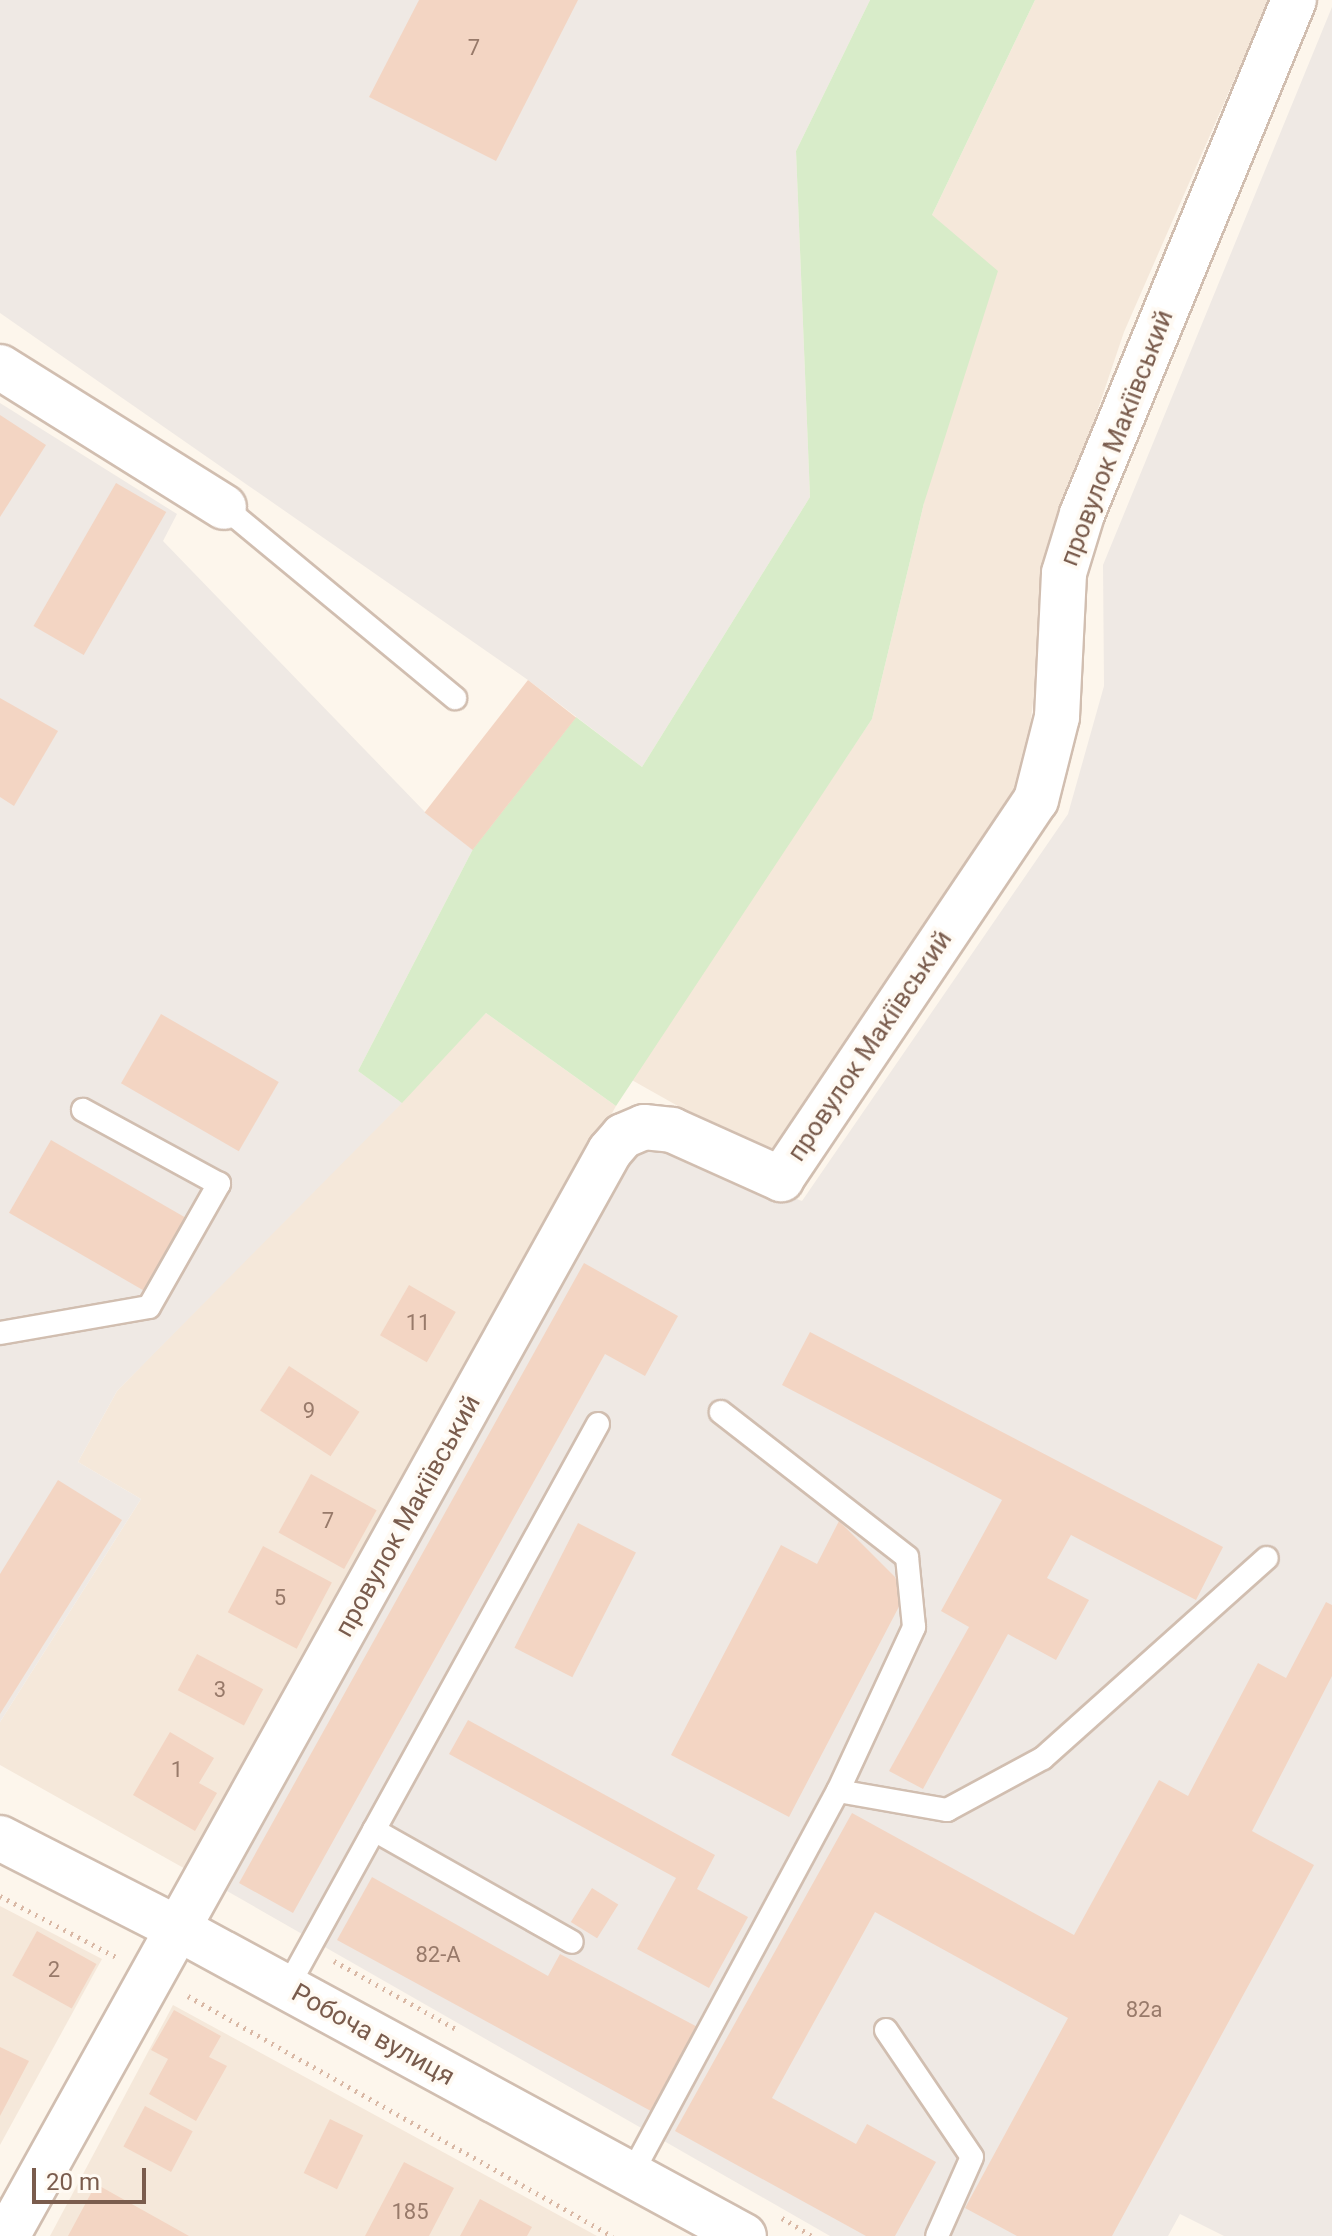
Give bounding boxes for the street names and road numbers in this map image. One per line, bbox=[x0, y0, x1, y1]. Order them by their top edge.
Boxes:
street label: провулок Макіївський bbox=[1054, 306, 1180, 570]
street label: провулок Макіївський bbox=[781, 925, 959, 1167]
street label: провулок Макіївський bbox=[329, 1390, 487, 1642]
street label: Робоча вулиця bbox=[286, 1977, 460, 2093]

